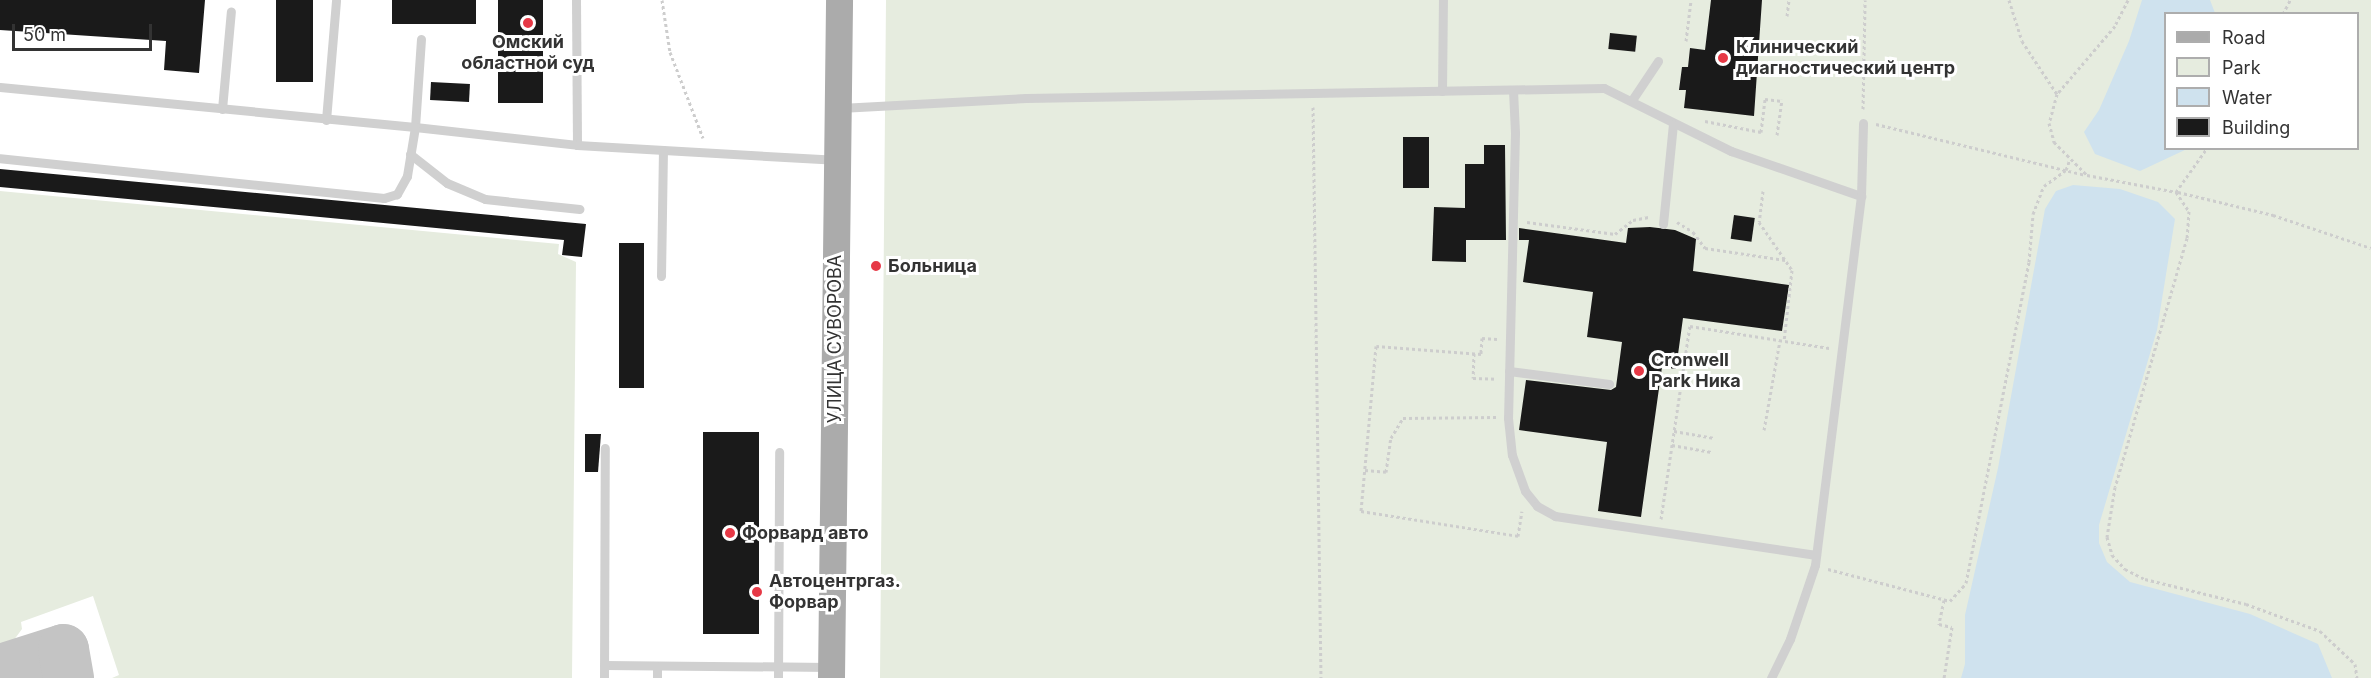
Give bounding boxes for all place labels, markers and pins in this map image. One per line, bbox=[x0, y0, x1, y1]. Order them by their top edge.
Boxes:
marker: Омский областной суд bbox=[521, 16, 535, 30]
place label: Омский областной суд bbox=[461, 32, 595, 74]
place label: Клинический диагностический центр bbox=[1736, 37, 1955, 80]
marker: Клинический диагностический центр bbox=[1714, 49, 1732, 67]
place label: Больница bbox=[888, 255, 977, 277]
marker: Больница bbox=[869, 259, 883, 273]
place label: Cronwell Park Ника bbox=[1651, 350, 1741, 392]
marker: Cronwell Park Ника bbox=[1632, 364, 1646, 378]
place label: Форвард авто bbox=[742, 522, 869, 544]
marker: Форвард авто bbox=[723, 526, 737, 540]
place label: Автоцентргаз. Форвар bbox=[769, 571, 901, 614]
marker: Автоцентргаз. Форвар bbox=[750, 585, 764, 599]

